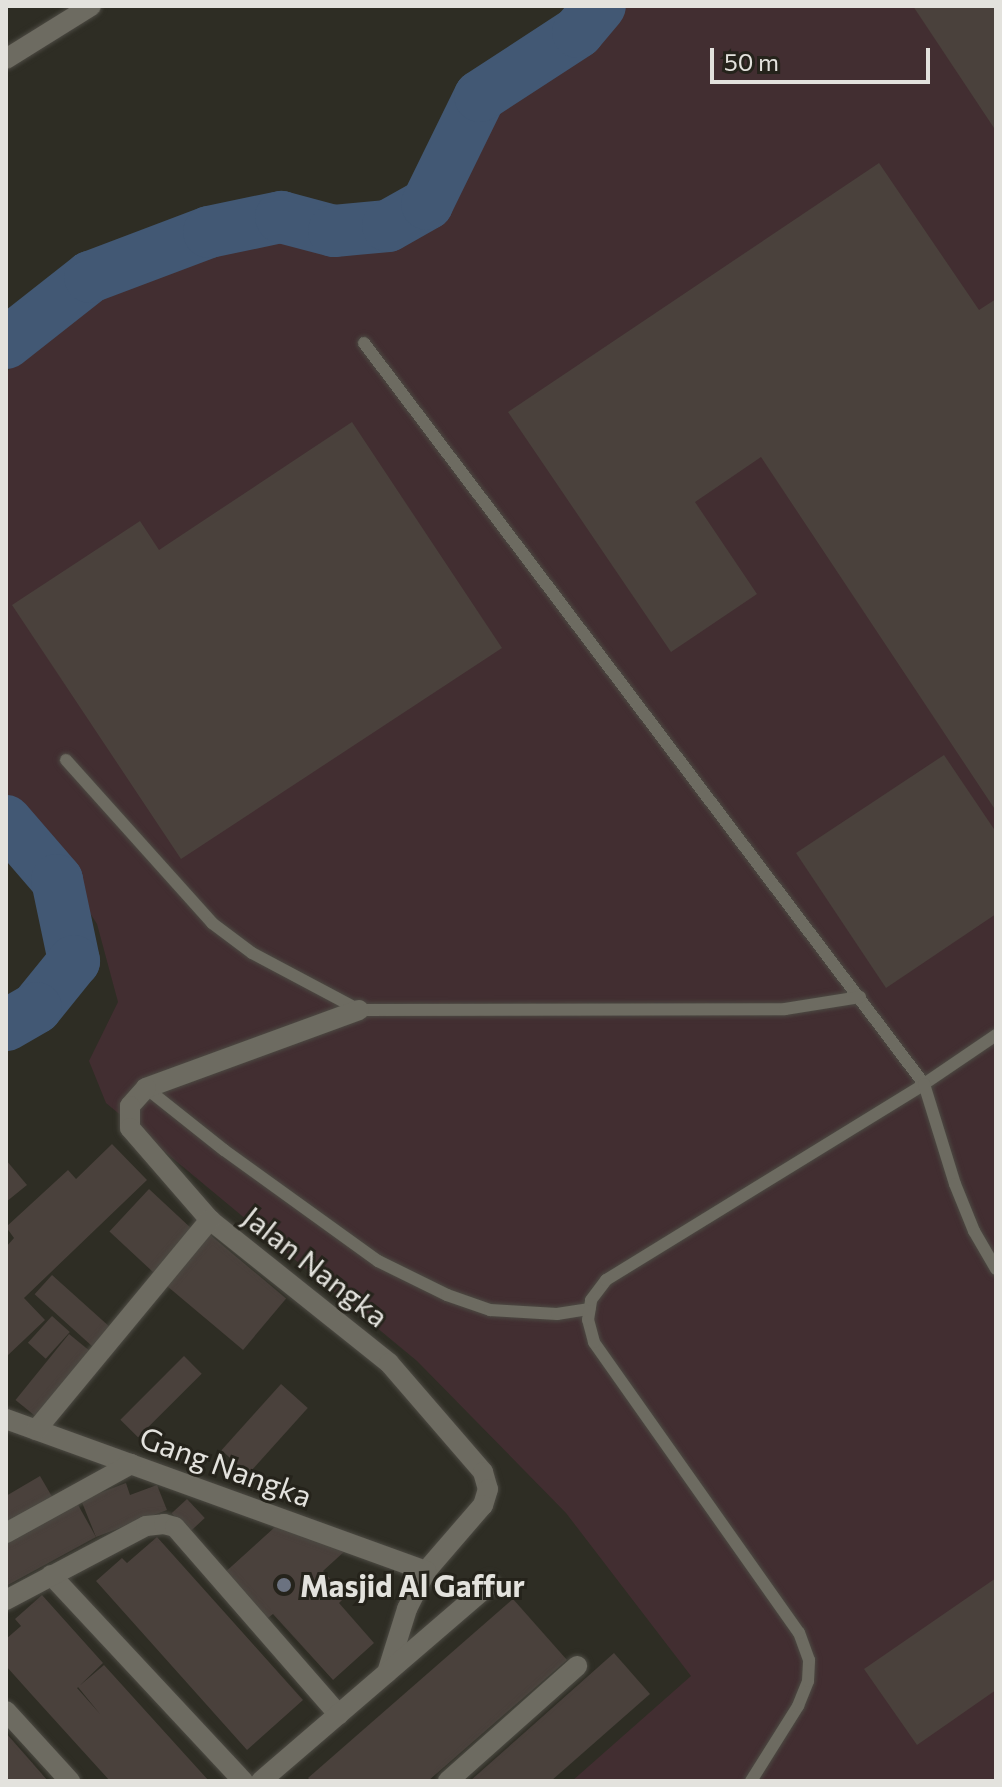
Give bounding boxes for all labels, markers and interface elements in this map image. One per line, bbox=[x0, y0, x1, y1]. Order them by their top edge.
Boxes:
scale bar bbox=[714, 32, 934, 82]
text: 50 m bbox=[724, 47, 779, 76]
street label: Jalan Nangka bbox=[236, 1198, 396, 1334]
street label: Gang Nangka bbox=[135, 1418, 317, 1514]
place label: Masjid Al Gaffur bbox=[300, 1567, 525, 1603]
marker: Masjid Al Gaffur bbox=[275, 1576, 293, 1594]

